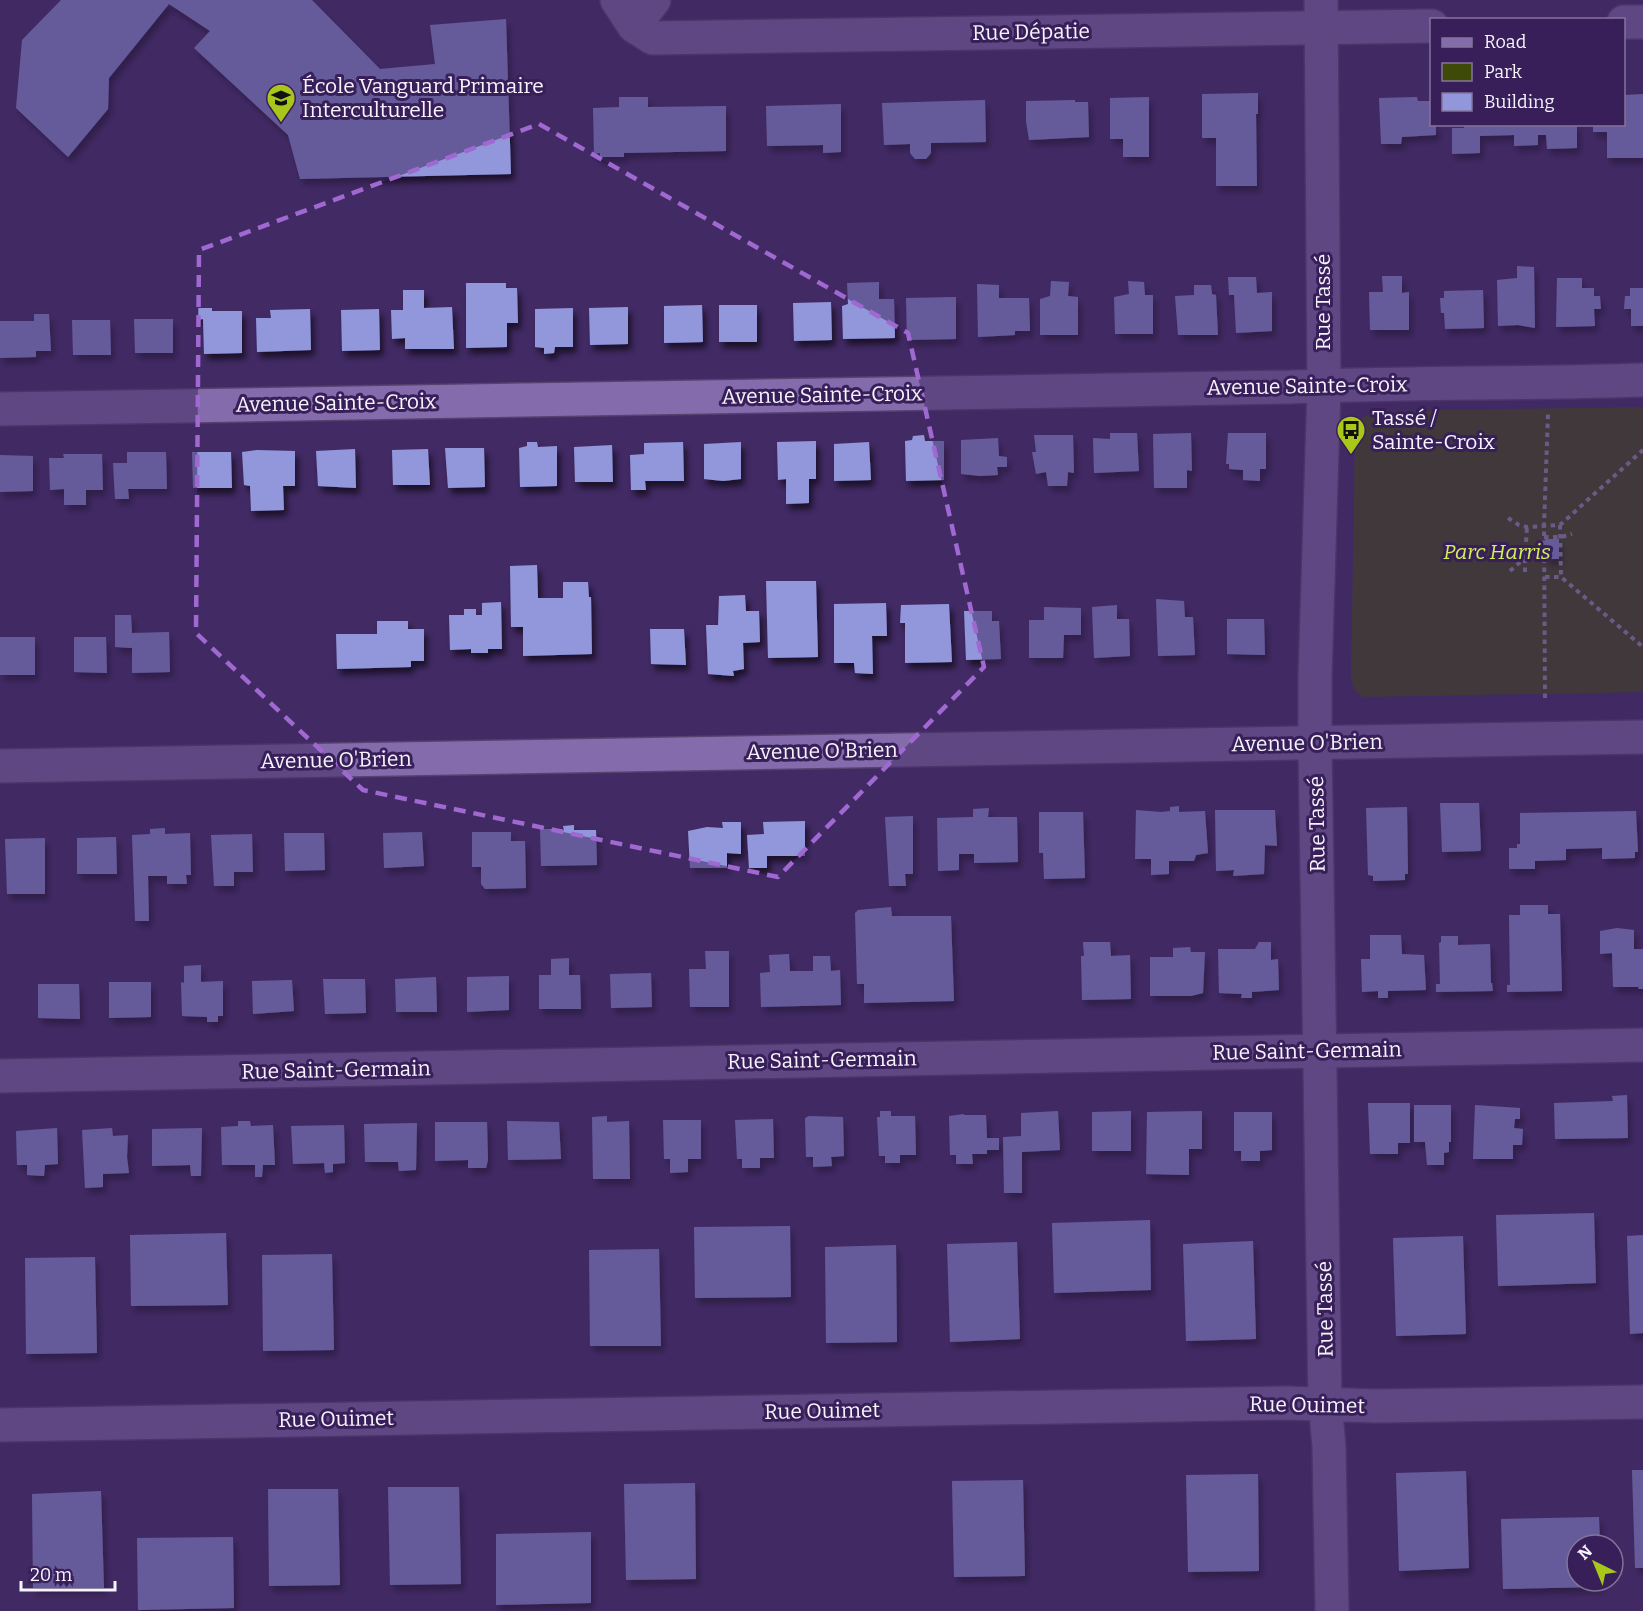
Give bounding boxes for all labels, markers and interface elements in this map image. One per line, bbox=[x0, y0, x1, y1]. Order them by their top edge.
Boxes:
street label: Rue Dépatie bbox=[972, 18, 1090, 46]
legend bbox=[1430, 18, 1625, 126]
text: Road bbox=[1484, 31, 1527, 53]
text: Park bbox=[1484, 61, 1523, 83]
place label: École Vanguard Primaire Interculturelle bbox=[302, 73, 544, 123]
school or university icon: École Vanguard Primaire Interculturelle bbox=[265, 82, 297, 124]
text: Building bbox=[1484, 91, 1555, 113]
street label: Rue Tassé bbox=[1310, 254, 1336, 350]
street label: Avenue Sainte-Croix bbox=[1206, 371, 1408, 401]
street label: Avenue Sainte-Croix bbox=[721, 380, 923, 410]
street label: Avenue Sainte-Croix bbox=[235, 388, 437, 418]
place label: Tassé / Sainte-Croix bbox=[1372, 405, 1495, 455]
bus stop icon: Tassé / Sainte-Croix bbox=[1335, 414, 1367, 456]
park label: Parc Harris bbox=[1443, 539, 1551, 565]
street label: Avenue O'Brien bbox=[1231, 729, 1383, 757]
street label: Avenue O'Brien bbox=[746, 737, 898, 765]
street label: Avenue O'Brien bbox=[260, 746, 412, 774]
street label: Rue Tassé bbox=[1303, 776, 1331, 872]
street label: Rue Saint-Germain bbox=[1212, 1036, 1402, 1066]
street label: Rue Saint-Germain bbox=[727, 1045, 917, 1075]
street label: Rue Saint-Germain bbox=[241, 1055, 431, 1085]
street label: Rue Tassé bbox=[1311, 1261, 1339, 1357]
street label: Rue Ouimet bbox=[1249, 1391, 1366, 1419]
street label: Rue Ouimet bbox=[764, 1397, 881, 1425]
street label: Rue Ouimet bbox=[278, 1405, 395, 1433]
north arrow bbox=[1565, 1533, 1625, 1593]
text: N bbox=[1574, 1541, 1596, 1564]
scale bar bbox=[21, 1554, 116, 1592]
text: 20 m bbox=[30, 1564, 72, 1586]

